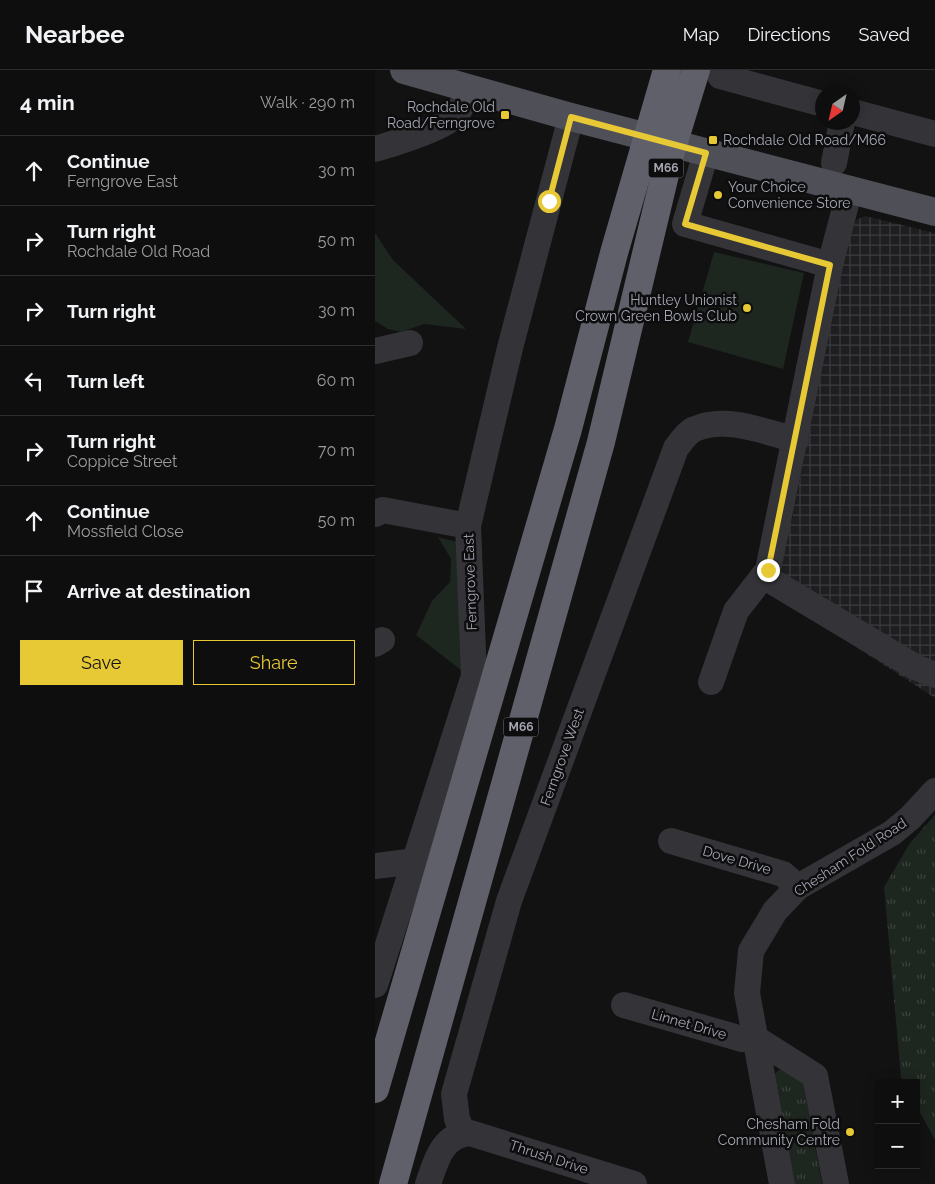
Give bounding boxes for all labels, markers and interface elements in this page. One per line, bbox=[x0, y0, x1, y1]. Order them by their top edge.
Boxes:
text: Nearbee bbox=[25, 20, 125, 49]
text: Map bbox=[683, 24, 719, 45]
text: Directions bbox=[747, 24, 831, 45]
text: Saved bbox=[859, 24, 910, 45]
north arrow bbox=[815, 85, 860, 130]
text: 4 min bbox=[20, 90, 75, 115]
text: Walk · 290 m bbox=[260, 93, 355, 112]
place label: Rochdale Old Road/Ferngrove bbox=[387, 99, 495, 131]
marker: Rochdale Old Road/Ferngrove bbox=[499, 109, 511, 121]
place label: Rochdale Old Road/M66 bbox=[723, 132, 886, 148]
marker: Rochdale Old Road/M66 bbox=[707, 134, 719, 146]
text: Continue bbox=[67, 150, 150, 172]
icon: ahead bbox=[20, 157, 48, 185]
road number: M66 bbox=[649, 159, 683, 178]
text: 30 m bbox=[318, 161, 355, 180]
text: Ferngrove East bbox=[67, 172, 178, 191]
place label: Your Choice Convenience Store bbox=[728, 179, 851, 211]
marker: Your Choice Convenience Store bbox=[712, 189, 724, 201]
route start bbox=[538, 190, 561, 213]
text: Turn right bbox=[67, 220, 156, 242]
icon: right bbox=[20, 227, 48, 255]
text: 50 m bbox=[318, 231, 355, 250]
text: Rochdale Old Road bbox=[67, 242, 210, 261]
place label: Huntley Unionist Crown Green Bowls Club bbox=[575, 292, 737, 324]
icon: right bbox=[20, 297, 48, 325]
text: Turn right bbox=[67, 300, 156, 322]
text: 30 m bbox=[318, 301, 355, 320]
marker: Huntley Unionist Crown Green Bowls Club bbox=[741, 302, 753, 314]
icon: left bbox=[20, 367, 48, 395]
text: Turn left bbox=[67, 370, 144, 392]
text: 60 m bbox=[317, 371, 355, 390]
text: Turn right bbox=[67, 430, 156, 452]
icon: right bbox=[20, 437, 48, 465]
text: 70 m bbox=[318, 441, 355, 460]
text: Coppice Street bbox=[67, 452, 177, 471]
text: Continue bbox=[67, 500, 150, 522]
icon: ahead bbox=[20, 507, 48, 535]
text: 50 m bbox=[318, 511, 355, 530]
text: Mossfield Close bbox=[67, 522, 184, 541]
street label: Ferngrove East bbox=[460, 533, 480, 631]
route end bbox=[757, 559, 780, 582]
icon: arrive bbox=[20, 577, 48, 605]
text: Arrive at destination bbox=[67, 580, 251, 602]
button: Save bbox=[20, 640, 183, 685]
button: Share bbox=[193, 640, 355, 685]
street label: Ferngrove West bbox=[537, 706, 587, 808]
road number: M66 bbox=[503, 718, 539, 736]
street label: Chesham Fold Road bbox=[791, 815, 909, 899]
street label: Dove Drive bbox=[701, 843, 773, 877]
street label: Linnet Drive bbox=[650, 1006, 728, 1042]
map controls bbox=[875, 1079, 920, 1169]
button: + bbox=[875, 1079, 920, 1124]
place label: Chesham Fold Community Centre bbox=[718, 1116, 840, 1148]
button: − bbox=[875, 1124, 920, 1169]
marker: Chesham Fold Community Centre bbox=[844, 1126, 856, 1138]
street label: Thrush Drive bbox=[508, 1137, 590, 1177]

